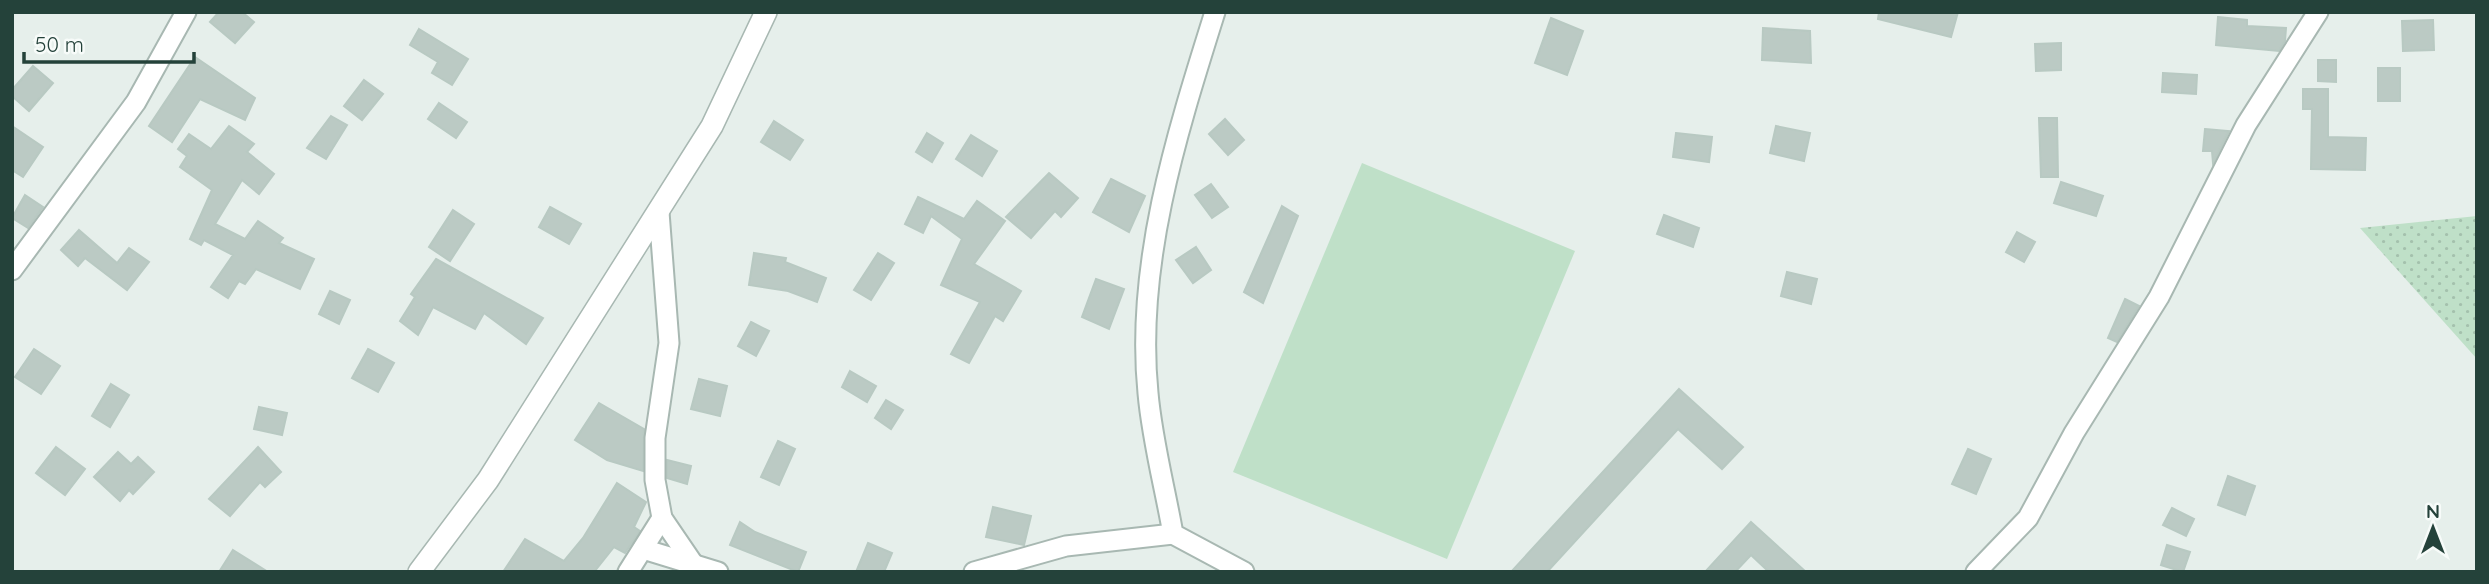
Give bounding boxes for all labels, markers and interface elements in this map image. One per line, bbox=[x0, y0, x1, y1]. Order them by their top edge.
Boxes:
scale bar bbox=[24, 21, 194, 65]
text: 50 m bbox=[35, 31, 84, 57]
north arrow bbox=[2398, 493, 2468, 563]
text: N bbox=[2426, 499, 2440, 523]

